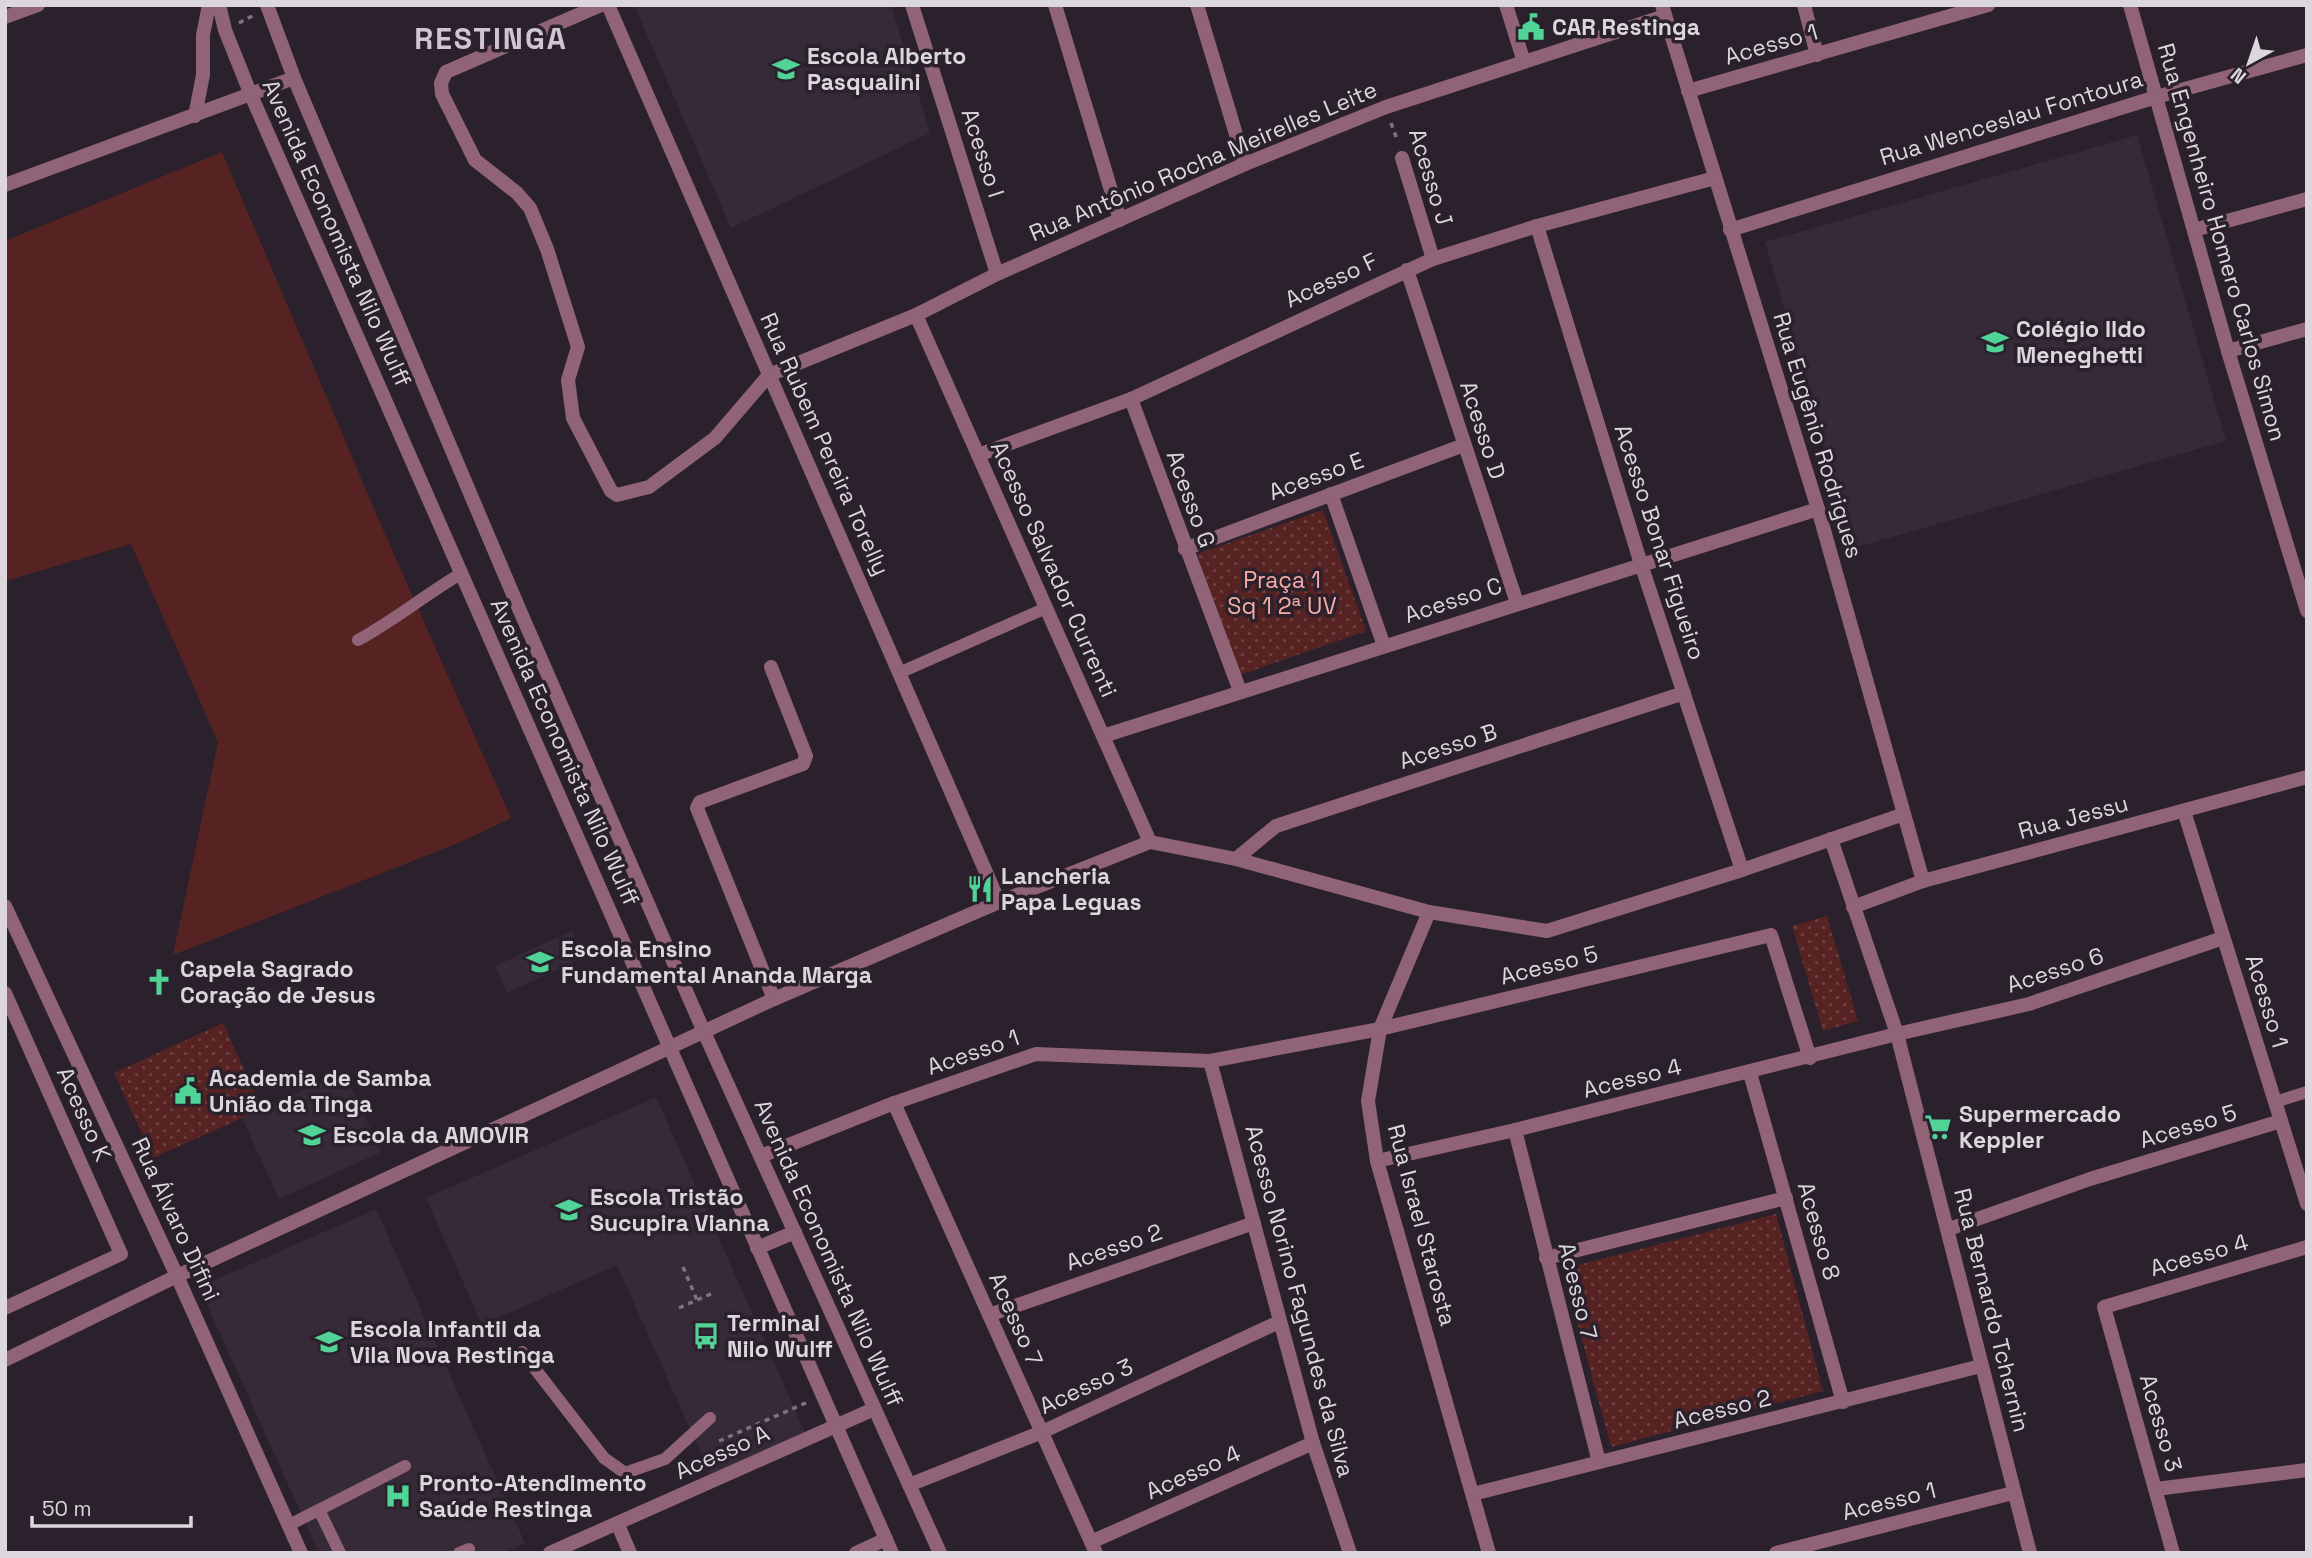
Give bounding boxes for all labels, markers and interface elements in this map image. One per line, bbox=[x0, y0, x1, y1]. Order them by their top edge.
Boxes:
public building icon: CAR Restinga bbox=[1516, 12, 1546, 42]
place label: CAR Restinga bbox=[1552, 12, 1700, 42]
street label: Acesso 1 bbox=[1721, 16, 1821, 72]
district label: RESTINGA bbox=[414, 19, 568, 58]
north arrow bbox=[2214, 28, 2284, 98]
street label: Rua Engenheiro Homero Carlos Simon bbox=[2151, 40, 2293, 444]
place label: Escola Alberto Pasqualini bbox=[807, 41, 966, 97]
school or university icon: Escola Alberto Pasqualini bbox=[771, 54, 801, 84]
text: N bbox=[2225, 62, 2251, 89]
street label: Rua Wenceslau Fontoura bbox=[1876, 64, 2146, 172]
street label: Rua Antônio Rocha Meirelles Leite bbox=[1025, 74, 1381, 248]
street label: Avenida Economista Nilo Wulff bbox=[256, 75, 418, 391]
street label: Acesso I bbox=[955, 105, 1011, 201]
street label: Acesso J bbox=[1402, 125, 1460, 229]
street label: Acesso F bbox=[1280, 246, 1382, 314]
street label: Rua Rubem Pereira Torelly bbox=[753, 308, 897, 580]
street label: Rua Eugênio Rodrigues bbox=[1766, 308, 1870, 562]
place label: Colégio Ildo Meneghetti bbox=[2016, 314, 2146, 370]
school or university icon: Colégio Ildo Meneghetti bbox=[1980, 327, 2010, 357]
street label: Acesso D bbox=[1453, 377, 1513, 483]
street label: Acesso Bonar Figueiro bbox=[1608, 420, 1712, 664]
street label: Acesso Salvador Currenti bbox=[984, 436, 1124, 702]
street label: Acesso E bbox=[1264, 445, 1368, 507]
street label: Acesso G bbox=[1160, 446, 1222, 552]
park label: Praça 1 Sq 1 2ª UV bbox=[1227, 565, 1337, 621]
street label: Acesso C bbox=[1400, 570, 1506, 630]
street label: Avenida Economista Nilo Wulff bbox=[484, 594, 646, 910]
street label: Acesso B bbox=[1395, 716, 1501, 776]
street label: Rua Jessu bbox=[2015, 788, 2131, 846]
place label: Lancheria Papa Leguas bbox=[1001, 861, 1142, 917]
restaurant icon: Lancheria Papa Leguas bbox=[965, 874, 995, 904]
place label: Escola Ensino Fundamental Ananda Marga bbox=[561, 934, 872, 990]
street label: Acesso 5 bbox=[1497, 938, 1601, 992]
street label: Acesso 6 bbox=[2003, 940, 2107, 1000]
school or university icon: Escola Ensino Fundamental Ananda Marga bbox=[525, 947, 555, 977]
street label: Acesso 1 bbox=[2239, 951, 2295, 1051]
place label: Capela Sagrado Coração de Jesus bbox=[180, 954, 376, 1010]
church icon: Capela Sagrado Coração de Jesus bbox=[144, 967, 174, 997]
street label: Acesso 1 bbox=[923, 1022, 1023, 1082]
street label: Acesso 4 bbox=[1580, 1051, 1684, 1105]
street label: Acesso K bbox=[50, 1062, 118, 1166]
place label: Academia de Samba União da Tinga bbox=[209, 1063, 432, 1119]
public building icon: Academia de Samba União da Tinga bbox=[173, 1076, 203, 1106]
street label: Avenida Economista Nilo Wulff bbox=[748, 1095, 910, 1411]
street label: Acesso 5 bbox=[2136, 1097, 2240, 1155]
place label: Supermercado Keppler bbox=[1959, 1099, 2121, 1155]
supermarket icon: Supermercado Keppler bbox=[1923, 1112, 1953, 1142]
school or university icon: Escola da AMOVIR bbox=[297, 1120, 327, 1150]
place label: Escola da AMOVIR bbox=[333, 1120, 529, 1150]
street label: Rua Israel Starosta bbox=[1381, 1121, 1463, 1329]
street label: Acesso Norino Fagundes da Silva bbox=[1238, 1122, 1362, 1480]
street label: Rua Álvaro Difini bbox=[125, 1132, 227, 1306]
street label: Acesso 8 bbox=[1791, 1179, 1847, 1283]
place label: Escola Tristão Sucupira Vianna bbox=[590, 1182, 770, 1238]
street label: Rua Bernardo Tchernin bbox=[1947, 1185, 2037, 1435]
school or university icon: Escola Tristão Sucupira Vianna bbox=[554, 1195, 584, 1225]
street label: Acesso 2 bbox=[1062, 1217, 1166, 1277]
street label: Acesso 4 bbox=[2147, 1227, 2251, 1283]
street label: Acesso 7 bbox=[1551, 1239, 1605, 1343]
street label: Acesso 7 bbox=[982, 1268, 1050, 1370]
place label: Terminal Nilo Wulff bbox=[727, 1308, 833, 1364]
place label: Escola Infantil da Vila Nova Restinga bbox=[350, 1314, 555, 1370]
bus stop icon: Terminal Nilo Wulff bbox=[691, 1321, 721, 1351]
school or university icon: Escola Infantil da Vila Nova Restinga bbox=[314, 1327, 344, 1357]
street label: Acesso 3 bbox=[1034, 1351, 1138, 1421]
street label: Acesso 3 bbox=[2133, 1371, 2189, 1475]
street label: Acesso 2 bbox=[1670, 1382, 1774, 1436]
street label: Acesso A bbox=[670, 1418, 774, 1486]
street label: Acesso 4 bbox=[1141, 1438, 1245, 1506]
place label: Pronto-Atendimento Saúde Restinga bbox=[419, 1468, 647, 1524]
street label: Acesso 1 bbox=[1839, 1475, 1939, 1527]
hospital icon: Pronto-Atendimento Saúde Restinga bbox=[383, 1481, 413, 1511]
scale bar bbox=[32, 1484, 191, 1528]
text: 50 m bbox=[42, 1495, 92, 1522]

